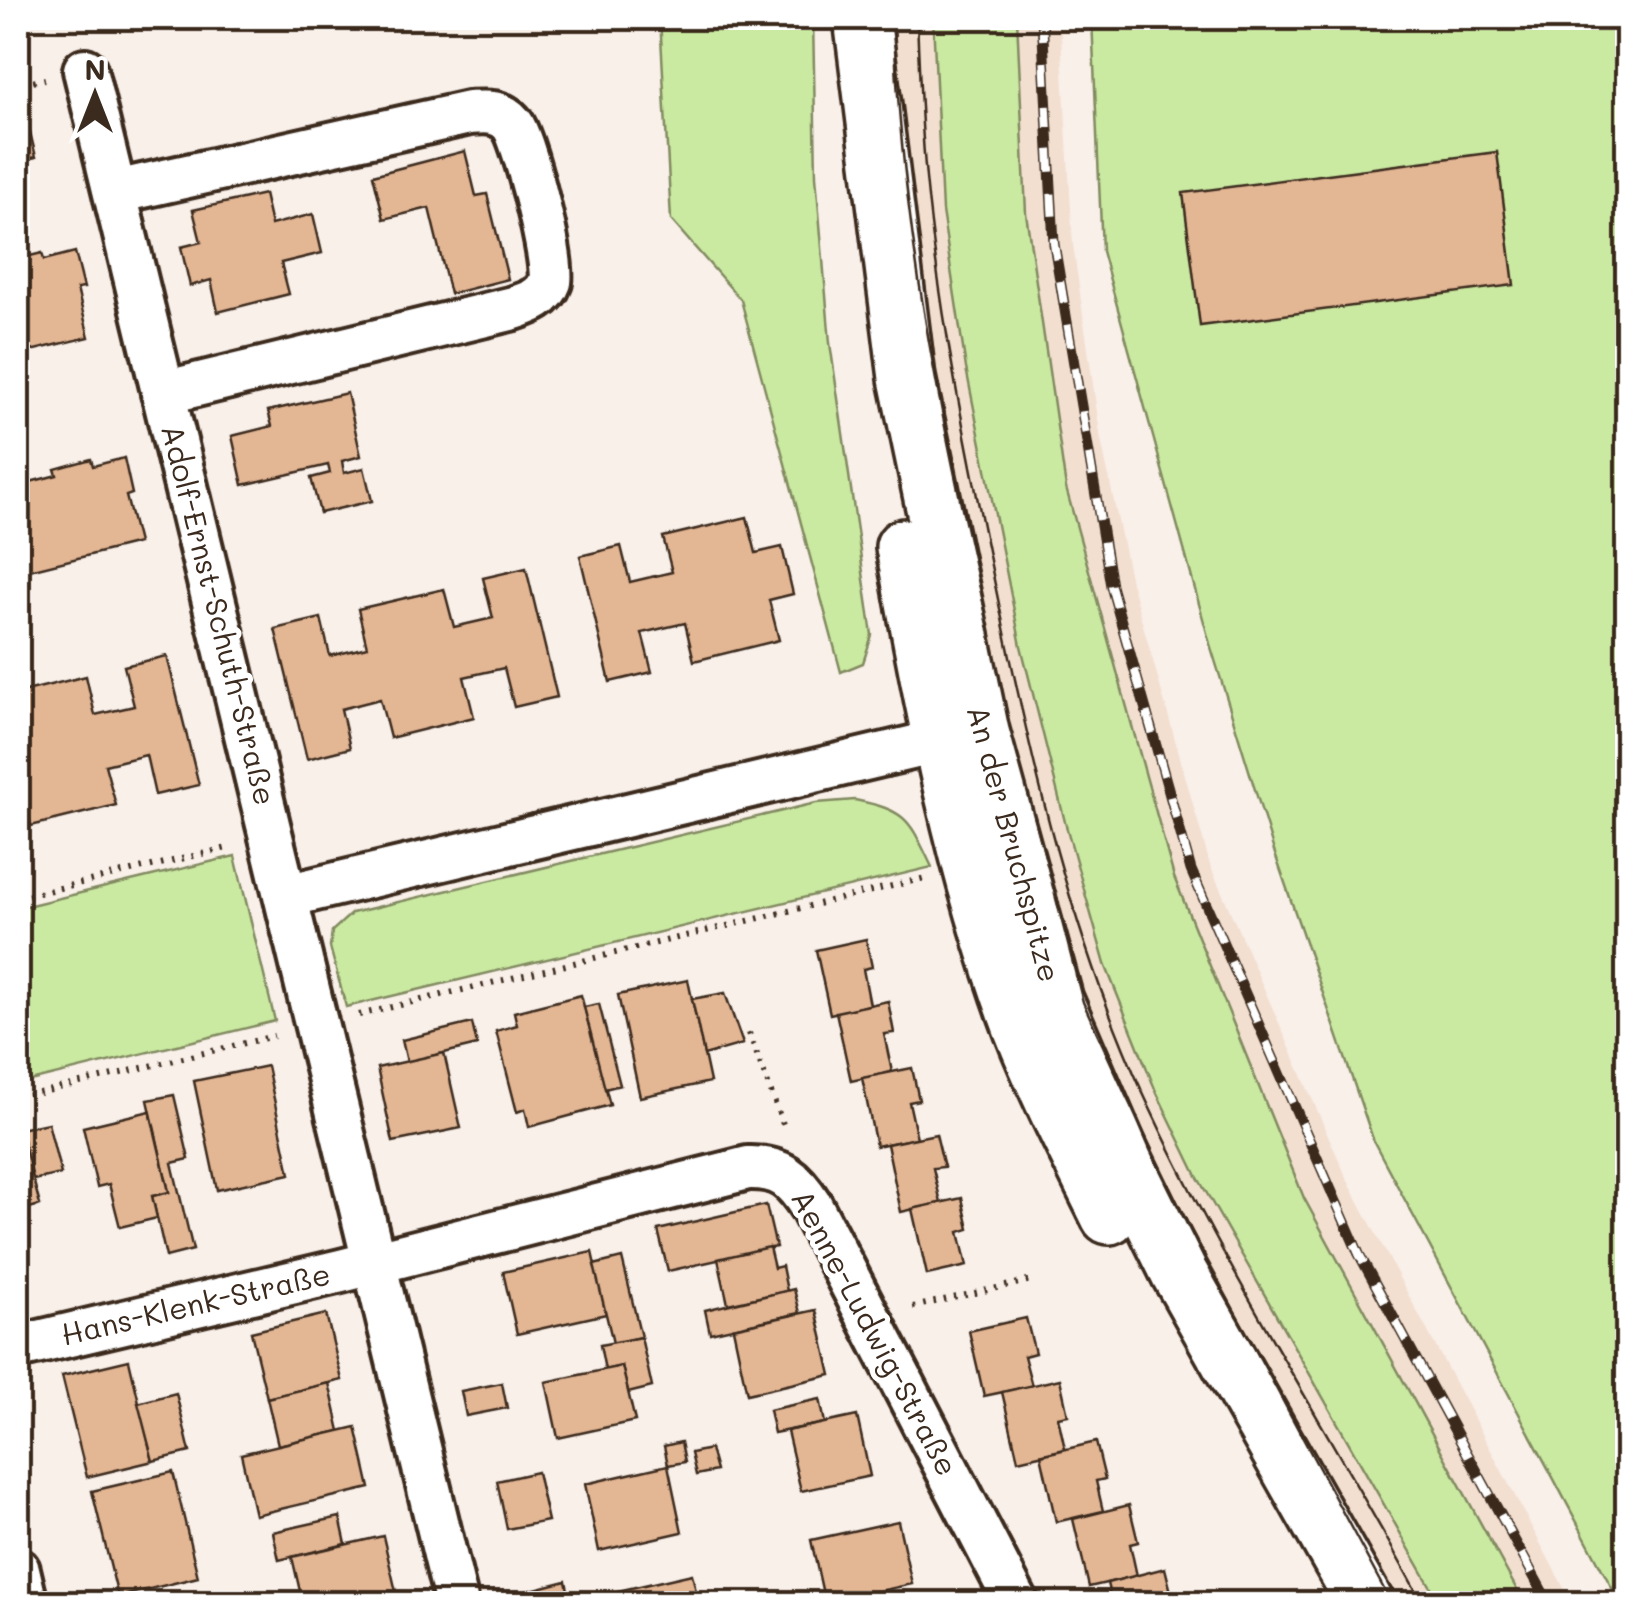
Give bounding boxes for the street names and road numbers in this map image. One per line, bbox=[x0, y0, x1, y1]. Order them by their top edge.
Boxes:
street label: Adolf-Ernst-Schuth-Straße bbox=[153, 420, 287, 809]
street label: An der Bruchspitze bbox=[959, 701, 1071, 986]
street label: Aenne-Ludwig-Straße bbox=[783, 1182, 968, 1482]
street label: Hans-Klenk-Straße bbox=[57, 1253, 334, 1353]

